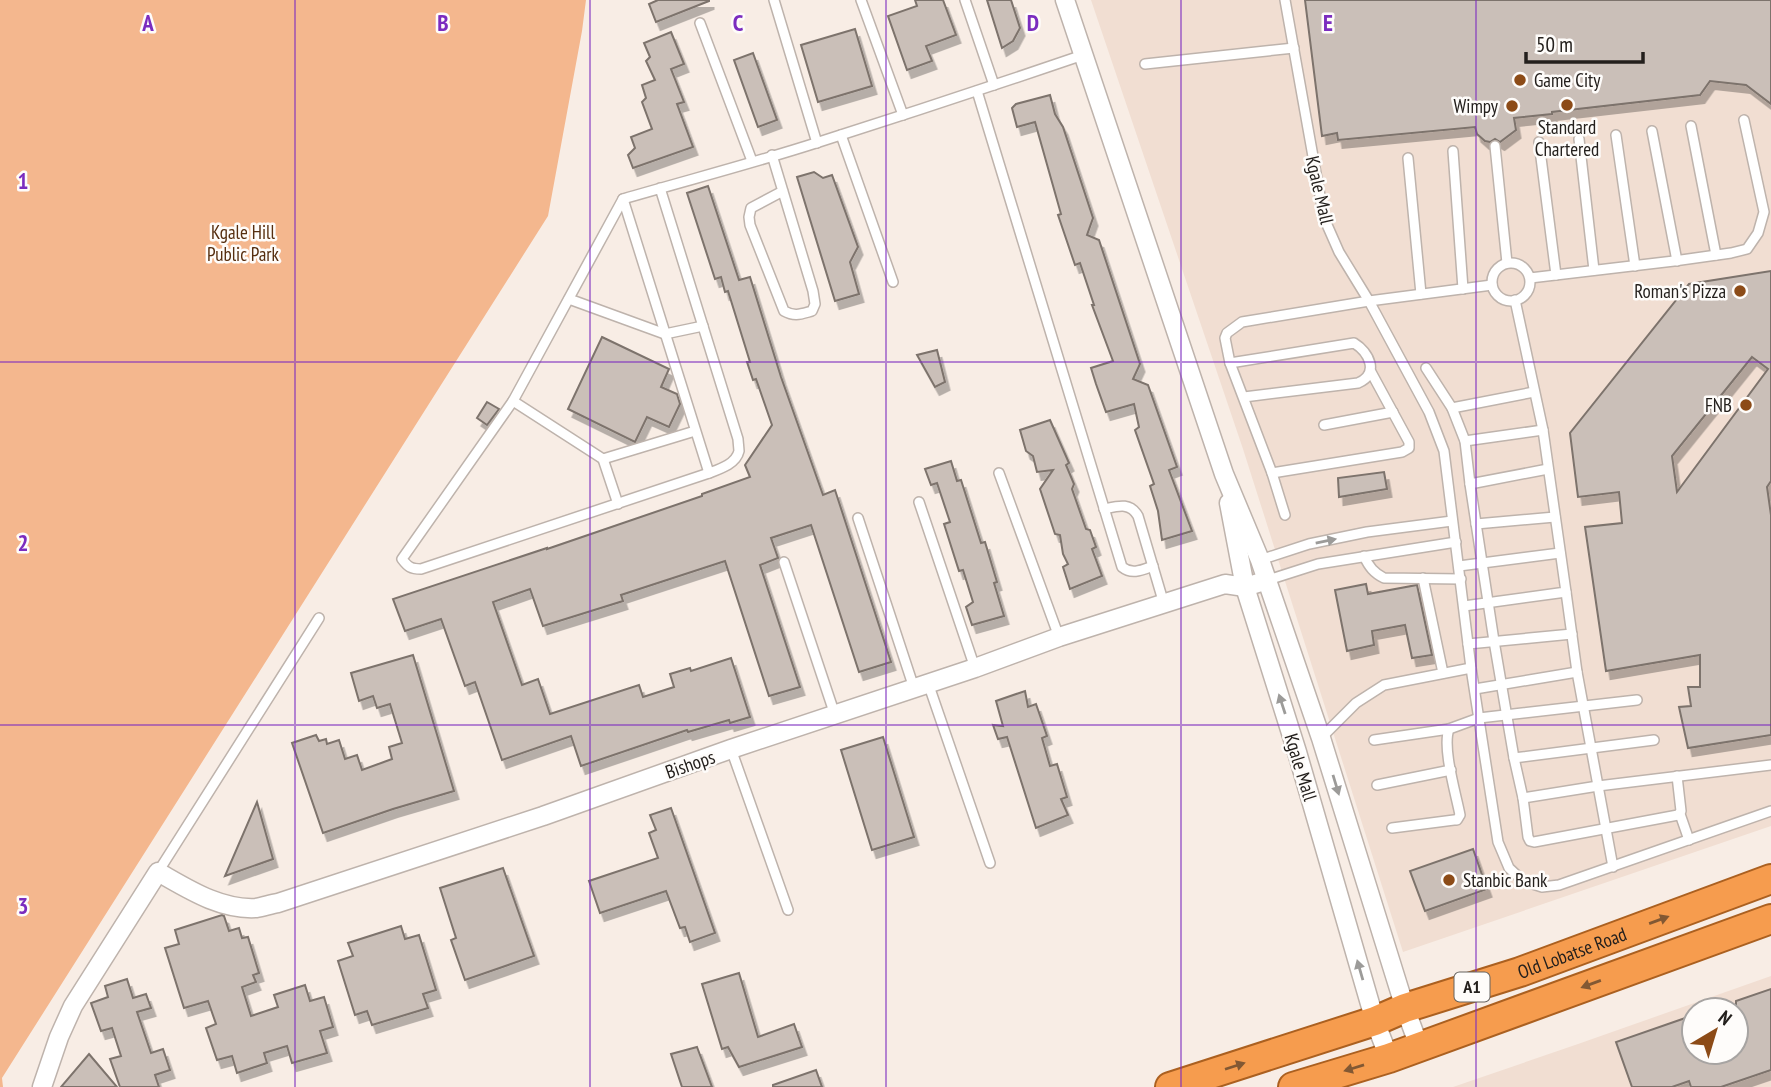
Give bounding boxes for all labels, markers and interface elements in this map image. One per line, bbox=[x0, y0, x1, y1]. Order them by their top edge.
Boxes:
text: A bbox=[141, 8, 154, 37]
text: B bbox=[437, 8, 449, 37]
text: C bbox=[733, 8, 744, 37]
text: D bbox=[1027, 8, 1039, 37]
text: E bbox=[1323, 8, 1333, 37]
scale bar bbox=[1526, 21, 1643, 65]
text: 50 m bbox=[1536, 31, 1573, 58]
place label: Game City bbox=[1534, 68, 1601, 92]
marker: Game City bbox=[1512, 72, 1528, 88]
place label: Wimpy bbox=[1454, 94, 1499, 118]
marker: Standard Chartered bbox=[1559, 97, 1575, 113]
marker: Wimpy bbox=[1504, 98, 1520, 114]
place label: Standard Chartered bbox=[1535, 115, 1599, 161]
street label: Kgale Mall bbox=[1301, 154, 1340, 227]
text: 1 bbox=[18, 166, 29, 195]
park label: Kgale Hill Public Park bbox=[207, 220, 280, 266]
place label: Roman's Pizza bbox=[1634, 279, 1726, 303]
marker: Roman's Pizza bbox=[1732, 283, 1748, 299]
place label: FNB bbox=[1705, 393, 1732, 417]
marker: FNB bbox=[1738, 397, 1754, 413]
text: 2 bbox=[18, 528, 29, 557]
one-way arrow bbox=[1315, 535, 1337, 546]
one-way arrow bbox=[1276, 694, 1287, 715]
street label: Kgale Mall bbox=[1279, 730, 1323, 804]
street label: Bishops bbox=[662, 744, 718, 784]
one-way arrow bbox=[1331, 774, 1341, 795]
place label: Stanbic Bank bbox=[1463, 868, 1548, 892]
marker: Stanbic Bank bbox=[1441, 872, 1457, 888]
text: 3 bbox=[18, 891, 29, 920]
one-way arrow bbox=[1648, 915, 1669, 926]
street label: Old Lobatse Road bbox=[1514, 922, 1630, 984]
one-way arrow bbox=[1354, 958, 1365, 980]
road number: A1 bbox=[1454, 972, 1490, 1002]
one-way arrow bbox=[1581, 979, 1602, 990]
north arrow bbox=[1680, 996, 1750, 1066]
text: N bbox=[1714, 1005, 1737, 1030]
one-way arrow bbox=[1225, 1060, 1246, 1071]
one-way arrow bbox=[1343, 1064, 1364, 1074]

